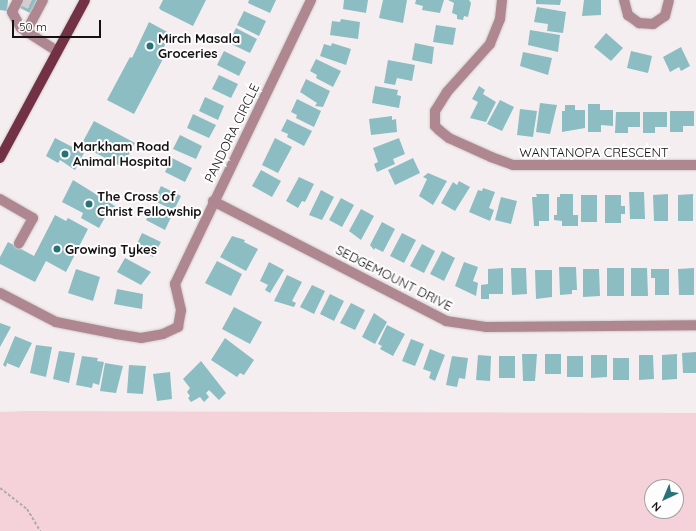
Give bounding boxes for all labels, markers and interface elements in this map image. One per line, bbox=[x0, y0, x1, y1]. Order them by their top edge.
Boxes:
scale bar bbox=[14, 12, 103, 38]
text: 50 m bbox=[19, 19, 47, 34]
place label: Mirch Masala Groceries bbox=[158, 31, 240, 62]
marker: Mirch Masala Groceries bbox=[145, 41, 155, 51]
street label: PANDORA CIRCLE bbox=[201, 81, 263, 185]
place label: Markham Road Animal Hospital bbox=[73, 139, 171, 170]
street label: WANTANOPA CRESCENT bbox=[519, 144, 669, 160]
marker: Markham Road Animal Hospital bbox=[60, 149, 70, 159]
place label: The Cross of Christ Fellowship bbox=[97, 189, 202, 220]
marker: The Cross of Christ Fellowship bbox=[84, 199, 94, 209]
place label: Growing Tykes bbox=[65, 241, 157, 257]
street label: SEDGEMOUNT DRIVE bbox=[333, 242, 455, 314]
marker: Growing Tykes bbox=[52, 244, 62, 254]
north arrow bbox=[644, 479, 684, 519]
text: N bbox=[649, 499, 664, 515]

